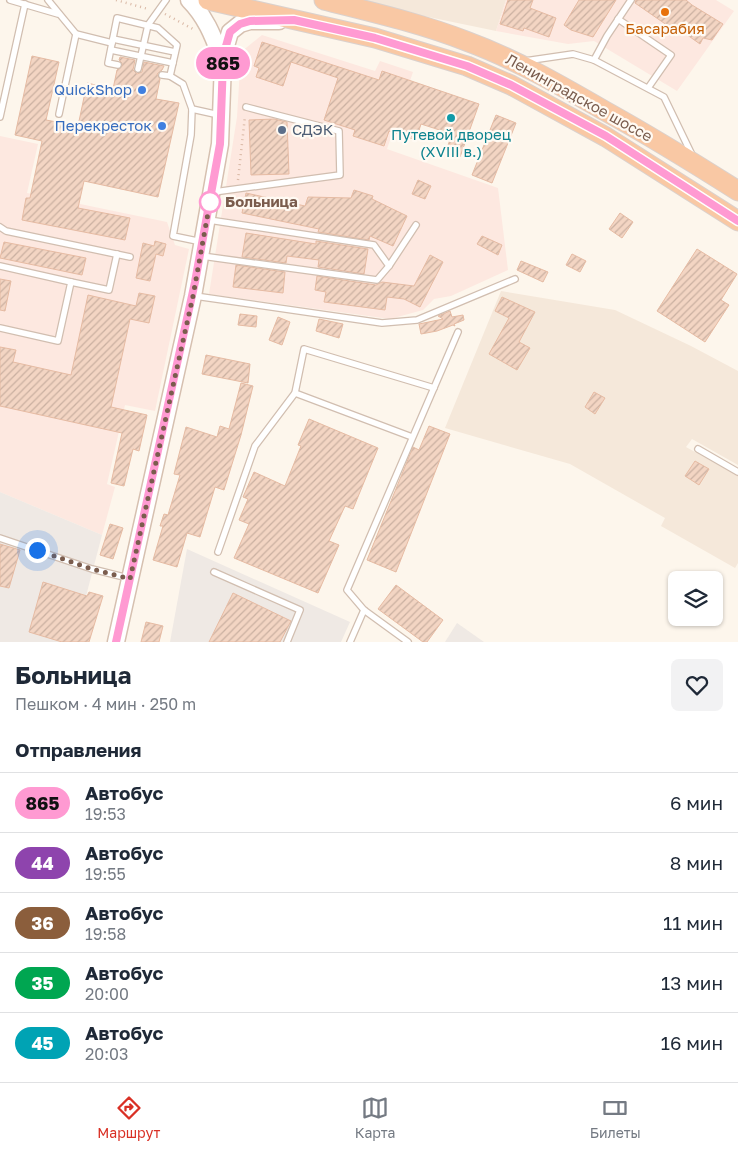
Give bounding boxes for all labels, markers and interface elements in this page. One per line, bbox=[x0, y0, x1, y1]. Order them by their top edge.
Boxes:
marker: Басарабия bbox=[659, 6, 671, 18]
place label: Басарабия bbox=[625, 19, 705, 37]
line badge: 865 bbox=[194, 47, 252, 79]
street label: Ленинградское шоссе bbox=[503, 49, 656, 145]
text: 865 bbox=[206, 52, 240, 74]
place label: QuickShop bbox=[54, 80, 132, 98]
marker: QuickShop bbox=[136, 84, 148, 96]
marker: Путевой дворец (XVIII в.) bbox=[445, 112, 457, 124]
place label: Перекресток bbox=[55, 116, 152, 134]
marker: Перекресток bbox=[156, 120, 168, 132]
place label: СДЭК bbox=[292, 120, 334, 138]
marker: СДЭК bbox=[276, 124, 288, 136]
place label: Путевой дворец (XVIII в.) bbox=[391, 125, 511, 160]
marker: Больница bbox=[199, 191, 221, 213]
place label: Больница bbox=[225, 192, 298, 210]
your location bbox=[25, 538, 50, 563]
map controls bbox=[668, 571, 723, 626]
button: layers bbox=[668, 571, 723, 626]
button: heart bbox=[671, 659, 723, 711]
text: Больница bbox=[15, 660, 131, 689]
text: Пешком · 4 мин · 250 m bbox=[15, 694, 196, 714]
text: Отправления bbox=[15, 738, 141, 761]
text: Автобус bbox=[85, 781, 163, 804]
text: 6 мин bbox=[670, 791, 723, 814]
text: 865 bbox=[26, 792, 59, 814]
text: 19:53 bbox=[85, 804, 126, 824]
text: Автобус bbox=[85, 841, 163, 864]
text: 8 мин bbox=[670, 851, 723, 874]
text: 44 bbox=[31, 852, 54, 874]
text: 19:55 bbox=[85, 864, 126, 884]
text: Автобус bbox=[85, 901, 163, 924]
text: 11 мин bbox=[663, 911, 723, 934]
text: 36 bbox=[31, 912, 54, 934]
text: 19:58 bbox=[85, 924, 126, 944]
text: Автобус bbox=[85, 961, 163, 984]
text: 13 мин bbox=[661, 971, 723, 994]
text: 35 bbox=[32, 972, 53, 994]
text: 20:00 bbox=[85, 984, 129, 1004]
text: Автобус bbox=[85, 1021, 163, 1044]
text: 16 мин bbox=[661, 1031, 723, 1054]
text: 45 bbox=[31, 1032, 54, 1054]
text: 20:03 bbox=[85, 1044, 128, 1064]
tab: Маршрут bbox=[97, 1094, 160, 1141]
tab: Карта bbox=[355, 1094, 395, 1141]
tab: Билеты bbox=[590, 1094, 641, 1141]

